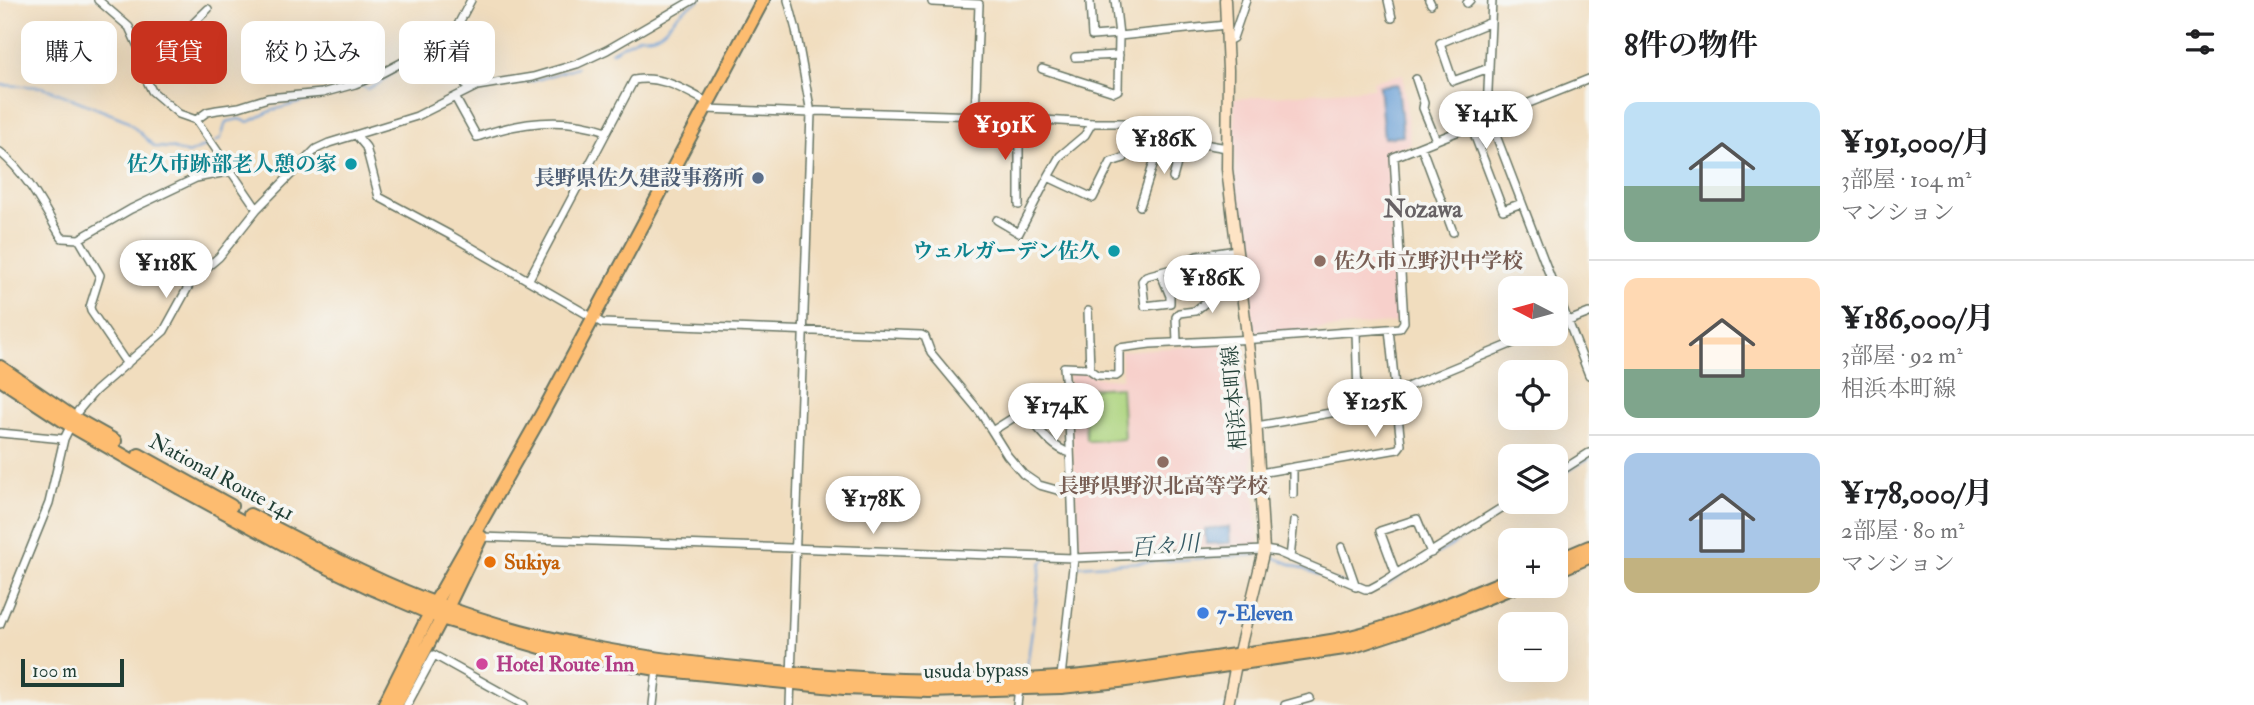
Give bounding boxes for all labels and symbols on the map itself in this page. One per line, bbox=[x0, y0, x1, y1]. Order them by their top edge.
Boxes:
pin: ¥141K bbox=[1437, 92, 1535, 151]
pin: ¥191K bbox=[956, 102, 1054, 162]
pin: ¥186K bbox=[1115, 116, 1213, 176]
place label: 佐久市跡部老人憩の家 bbox=[127, 151, 337, 178]
marker: 佐久市跡部老人憩の家 bbox=[343, 156, 359, 172]
place label: 長野県佐久建設事務所 bbox=[534, 165, 744, 192]
marker: 長野県佐久建設事務所 bbox=[750, 170, 766, 186]
district label: Nozawa bbox=[1383, 194, 1463, 225]
place label: ウェルガーデン佐久 bbox=[912, 238, 1100, 265]
pin: ¥118K bbox=[117, 240, 215, 300]
marker: ウェルガーデン佐久 bbox=[1106, 243, 1122, 259]
place label: 佐久市立野沢中学校 bbox=[1334, 248, 1523, 275]
marker: 佐久市立野沢中学校 bbox=[1312, 253, 1328, 269]
pin: ¥186K bbox=[1163, 256, 1261, 315]
north arrow bbox=[1498, 276, 1568, 346]
street label: 相浜本町線 bbox=[1216, 344, 1253, 451]
pin: ¥125K bbox=[1326, 380, 1424, 439]
pin: ¥174K bbox=[1007, 384, 1105, 443]
street label: National Route 141 bbox=[145, 428, 299, 527]
marker: 長野県野沢北高等学校 bbox=[1155, 454, 1171, 470]
place label: 長野県野沢北高等学校 bbox=[1058, 473, 1268, 500]
pin: ¥178K bbox=[824, 476, 922, 536]
water label: 百々川 bbox=[1130, 528, 1203, 562]
place label: Sukiya bbox=[504, 549, 561, 576]
marker: Sukiya bbox=[482, 554, 498, 570]
place label: 7-Eleven bbox=[1217, 600, 1293, 627]
marker: 7-Eleven bbox=[1195, 605, 1211, 621]
place label: Hotel Route Inn bbox=[496, 651, 634, 678]
scale bar bbox=[21, 656, 124, 688]
marker: Hotel Route Inn bbox=[474, 656, 490, 672]
street label: usuda bypass bbox=[923, 656, 1029, 685]

